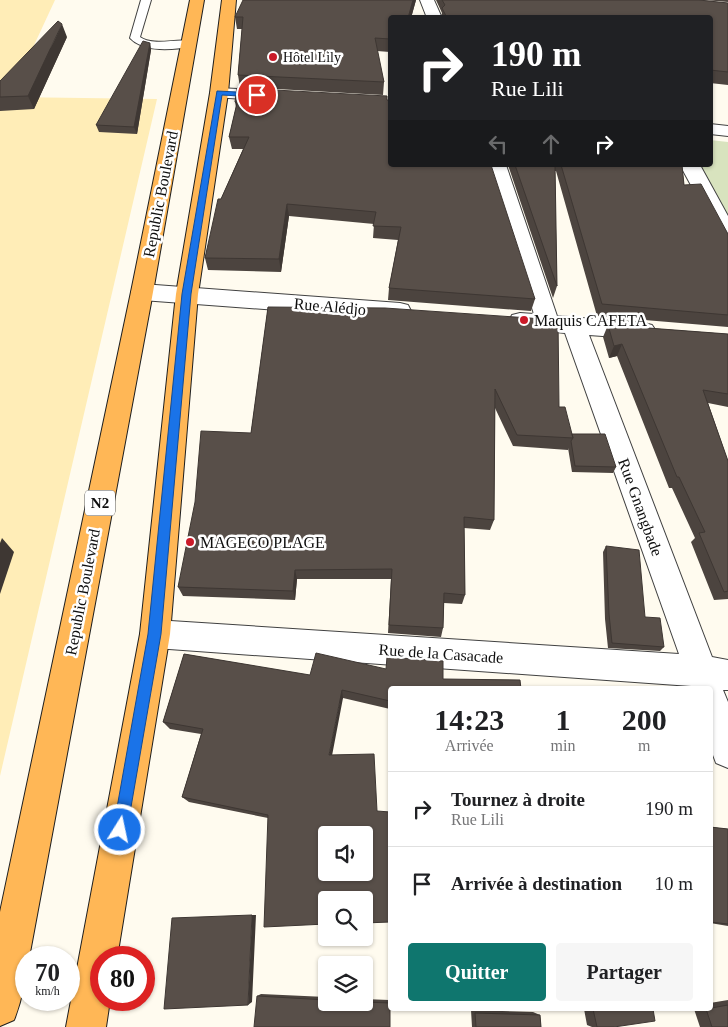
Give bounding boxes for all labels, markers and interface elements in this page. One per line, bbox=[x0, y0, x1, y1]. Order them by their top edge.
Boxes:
icon: right bbox=[408, 35, 473, 100]
text: 190 m bbox=[491, 35, 581, 74]
place label: Hôtel Lily bbox=[283, 50, 341, 65]
marker: Hôtel Lily bbox=[267, 51, 279, 63]
pin bbox=[236, 74, 278, 116]
text: Rue Lili bbox=[491, 76, 564, 101]
icon: arrive bbox=[243, 81, 271, 109]
street label: Republic Boulevard bbox=[140, 129, 182, 259]
icon: left bbox=[484, 130, 512, 158]
icon: ahead bbox=[537, 130, 565, 158]
icon: right bbox=[590, 130, 618, 158]
street label: Rue Alédjo bbox=[293, 295, 367, 319]
place label: Maquis CAFETA bbox=[534, 312, 647, 330]
marker: Maquis CAFETA bbox=[518, 314, 530, 326]
street label: Rue Gnangbade bbox=[614, 456, 666, 559]
road number: N2 bbox=[85, 490, 115, 516]
street label: Republic Boulevard bbox=[62, 527, 104, 657]
place label: MAGECO PLAGE bbox=[200, 534, 325, 551]
marker: MAGECO PLAGE bbox=[184, 536, 196, 548]
street label: Rue de la Casacade bbox=[378, 641, 504, 666]
text: 14:23 bbox=[434, 703, 504, 736]
text: 1 bbox=[555, 703, 570, 736]
text: 200 bbox=[622, 703, 667, 736]
text: Arrivée bbox=[445, 737, 494, 754]
text: min bbox=[551, 737, 575, 754]
text: m bbox=[638, 737, 650, 754]
text: Tournez à droite bbox=[451, 789, 585, 810]
icon: right bbox=[408, 795, 436, 823]
text: 190 m bbox=[645, 798, 693, 819]
position arrow bbox=[93, 803, 145, 855]
text: Rue Lili bbox=[451, 811, 504, 828]
map controls bbox=[318, 826, 373, 1011]
button: sound bbox=[318, 826, 373, 881]
icon: arrive bbox=[408, 870, 436, 898]
text: Arrivée à destination bbox=[451, 873, 622, 894]
text: 10 m bbox=[654, 873, 693, 894]
button: search bbox=[318, 891, 373, 946]
button: Quitter bbox=[408, 943, 546, 1001]
button: Partager bbox=[556, 943, 693, 1001]
speed limit sign: 80 bbox=[90, 946, 155, 1011]
button: layers bbox=[318, 956, 373, 1011]
text: 70 bbox=[35, 959, 60, 986]
text: km/h bbox=[35, 984, 60, 998]

